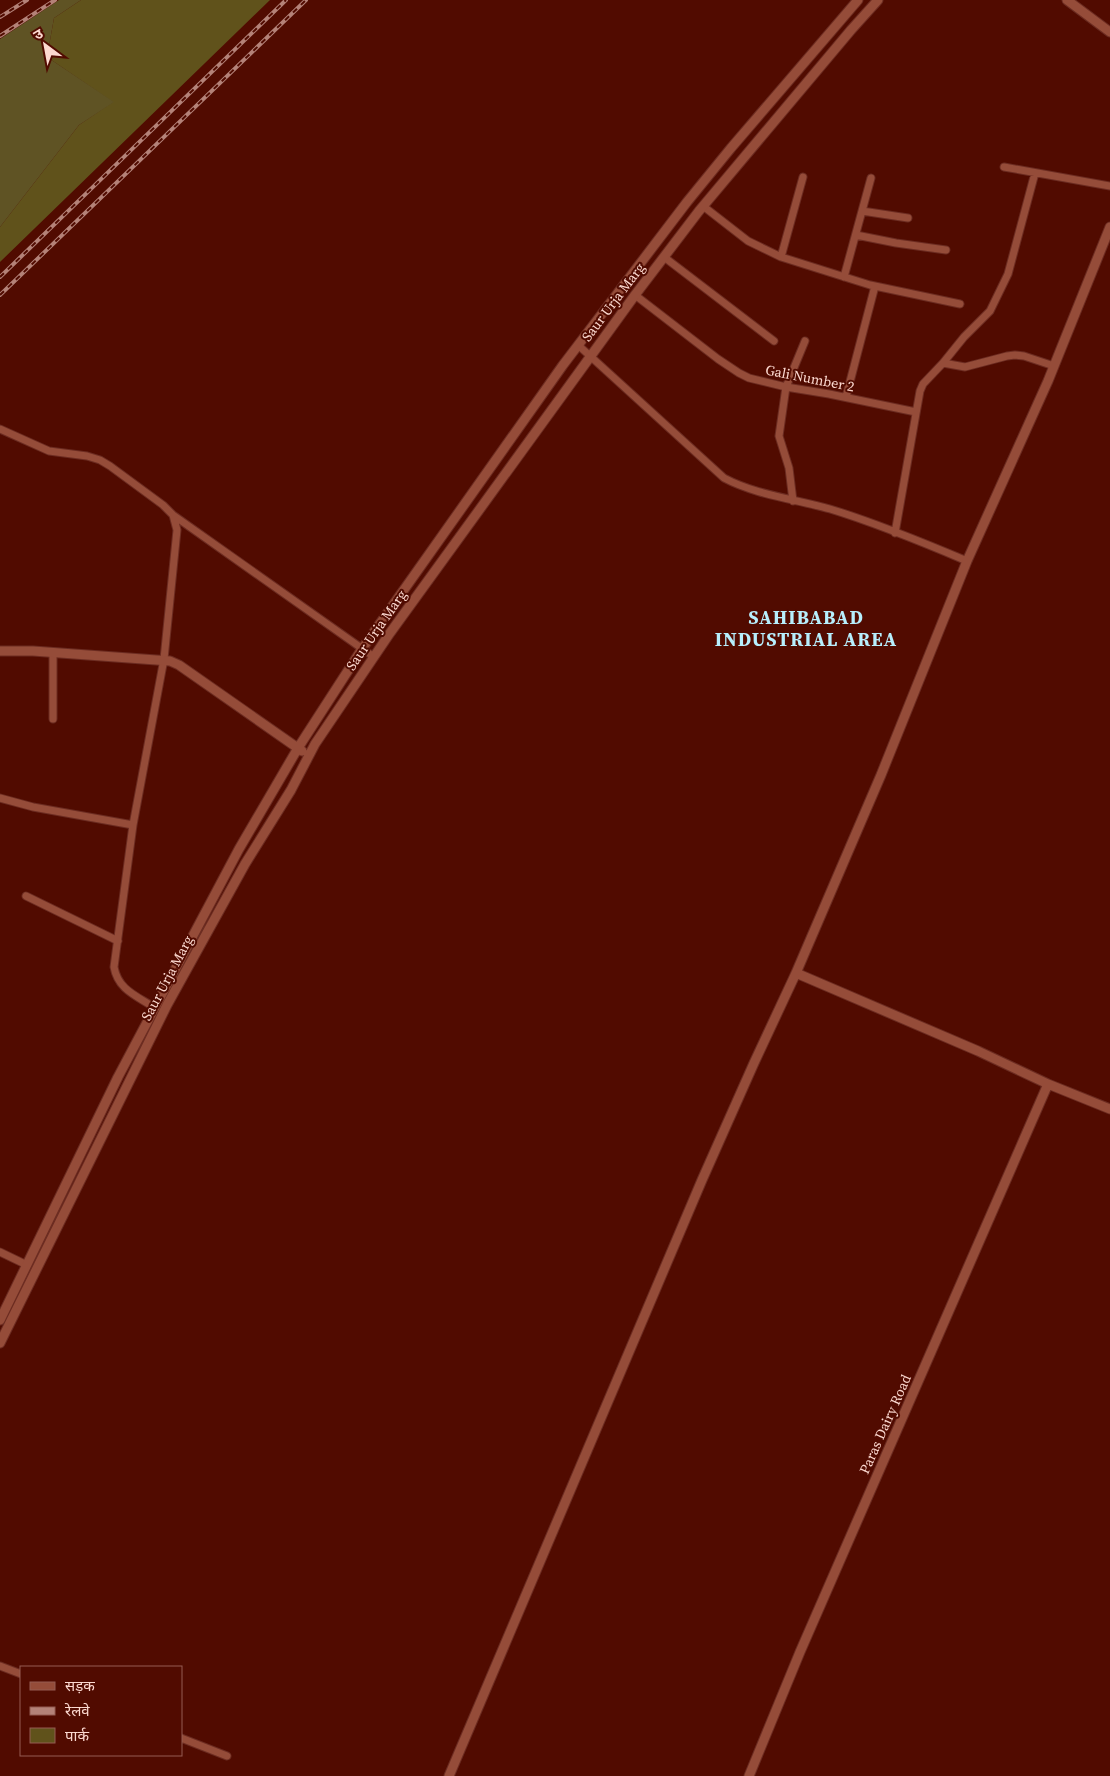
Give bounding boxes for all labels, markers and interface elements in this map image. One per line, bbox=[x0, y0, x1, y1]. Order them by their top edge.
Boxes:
north arrow bbox=[20, 20, 70, 70]
text: उ bbox=[29, 23, 48, 45]
street label: Saur Urja Marg bbox=[577, 258, 649, 346]
street label: Gali Number 2 bbox=[764, 360, 856, 396]
street label: Saur Urja Marg bbox=[341, 586, 411, 674]
district label: SAHIBABAD INDUSTRIAL AREA bbox=[715, 604, 897, 652]
street label: Saur Urja Marg bbox=[136, 932, 198, 1024]
street label: Paras Dairy Road bbox=[854, 1371, 916, 1477]
legend bbox=[20, 1666, 182, 1756]
text: सड़क bbox=[65, 1675, 95, 1696]
text: रेलवे bbox=[64, 1700, 90, 1721]
text: पार्क bbox=[65, 1725, 89, 1746]

